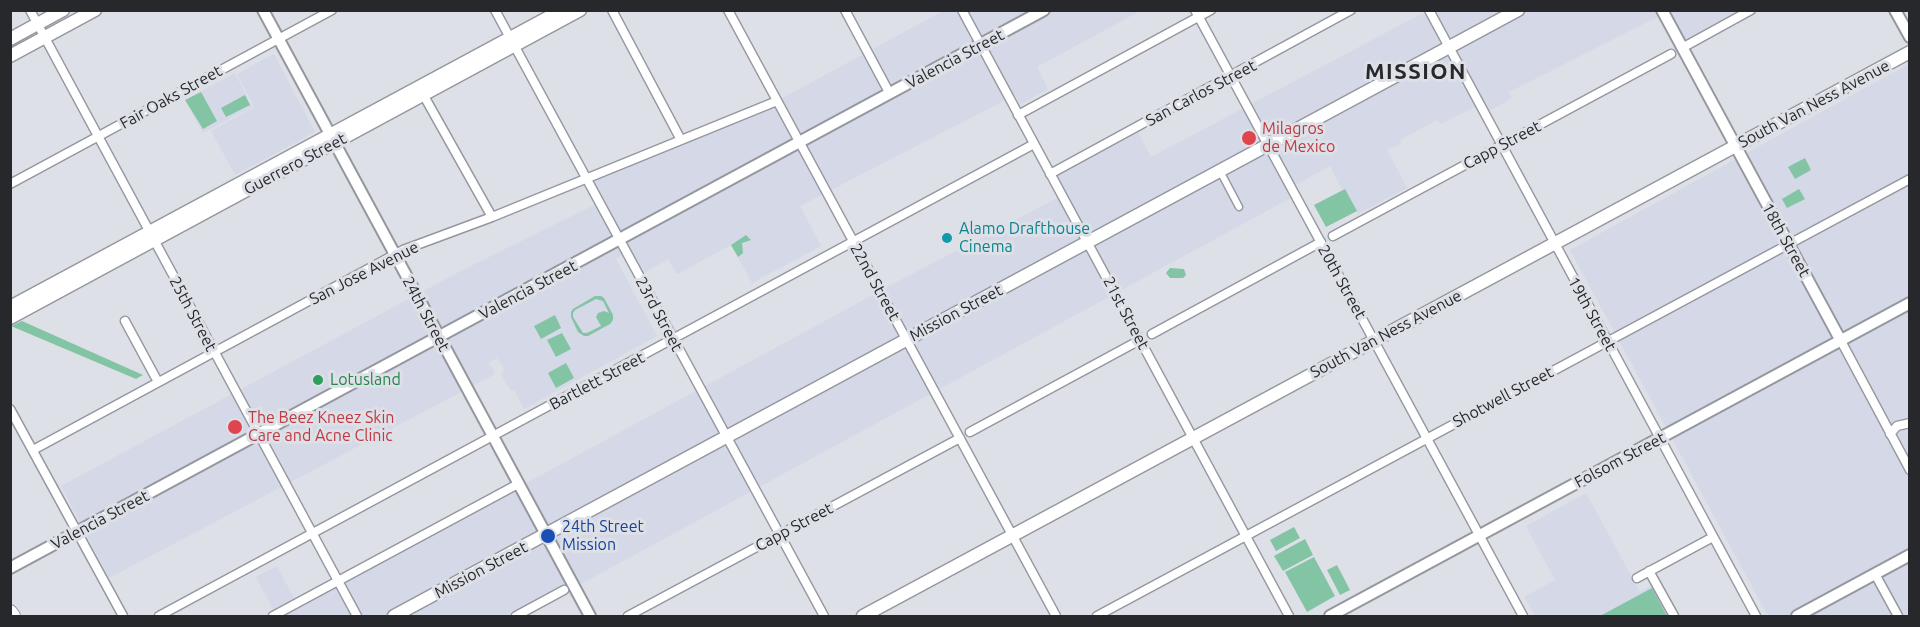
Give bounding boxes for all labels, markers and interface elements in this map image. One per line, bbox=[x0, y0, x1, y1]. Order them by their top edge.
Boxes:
street label: Valencia Street bbox=[903, 25, 1007, 93]
street label: San Carlos Street bbox=[1142, 56, 1260, 130]
street label: South Van Ness Avenue bbox=[1735, 56, 1893, 152]
district label: MISSION bbox=[1365, 59, 1467, 85]
street label: Fair Oaks Street bbox=[117, 61, 225, 133]
street label: Capp Street bbox=[1460, 117, 1544, 173]
place label: Milagros de Mexico bbox=[1262, 119, 1335, 157]
street label: Guerrero Street bbox=[240, 129, 350, 199]
marker: Milagros de Mexico bbox=[1240, 129, 1258, 147]
street label: 18th Street bbox=[1758, 200, 1814, 280]
place label: Alamo Drafthouse Cinema bbox=[959, 219, 1090, 257]
marker: Alamo Drafthouse Cinema bbox=[940, 231, 954, 245]
street label: San Jose Avenue bbox=[306, 237, 422, 309]
street label: 22nd Street bbox=[846, 240, 904, 324]
street label: 20th Street bbox=[1314, 242, 1370, 322]
street label: Valencia Street bbox=[476, 256, 580, 324]
street label: 25th Street bbox=[165, 273, 221, 355]
street label: 24th Street bbox=[398, 273, 454, 355]
street label: 23rd Street bbox=[631, 273, 687, 355]
street label: 21st Street bbox=[1099, 273, 1153, 353]
street label: 19th Street bbox=[1564, 274, 1620, 354]
street label: Mission Street bbox=[906, 280, 1006, 346]
street label: South Van Ness Avenue bbox=[1307, 286, 1465, 382]
street label: Bartlett Street bbox=[546, 348, 648, 414]
street label: Shotwell Street bbox=[1449, 362, 1557, 432]
place label: Lotusland bbox=[330, 370, 401, 390]
marker: Lotusland bbox=[311, 373, 325, 387]
place label: The Beez Kneez Skin Care and Acne Clinic bbox=[248, 408, 394, 446]
marker: The Beez Kneez Skin Care and Acne Clinic bbox=[226, 418, 244, 436]
street label: Folsom Street bbox=[1571, 428, 1669, 492]
street label: Valencia Street bbox=[48, 486, 152, 554]
street label: Capp Street bbox=[752, 499, 836, 555]
place label: 24th Street Mission bbox=[562, 517, 644, 555]
marker: 24th Street Mission bbox=[539, 527, 557, 545]
street label: Mission Street bbox=[431, 537, 531, 603]

